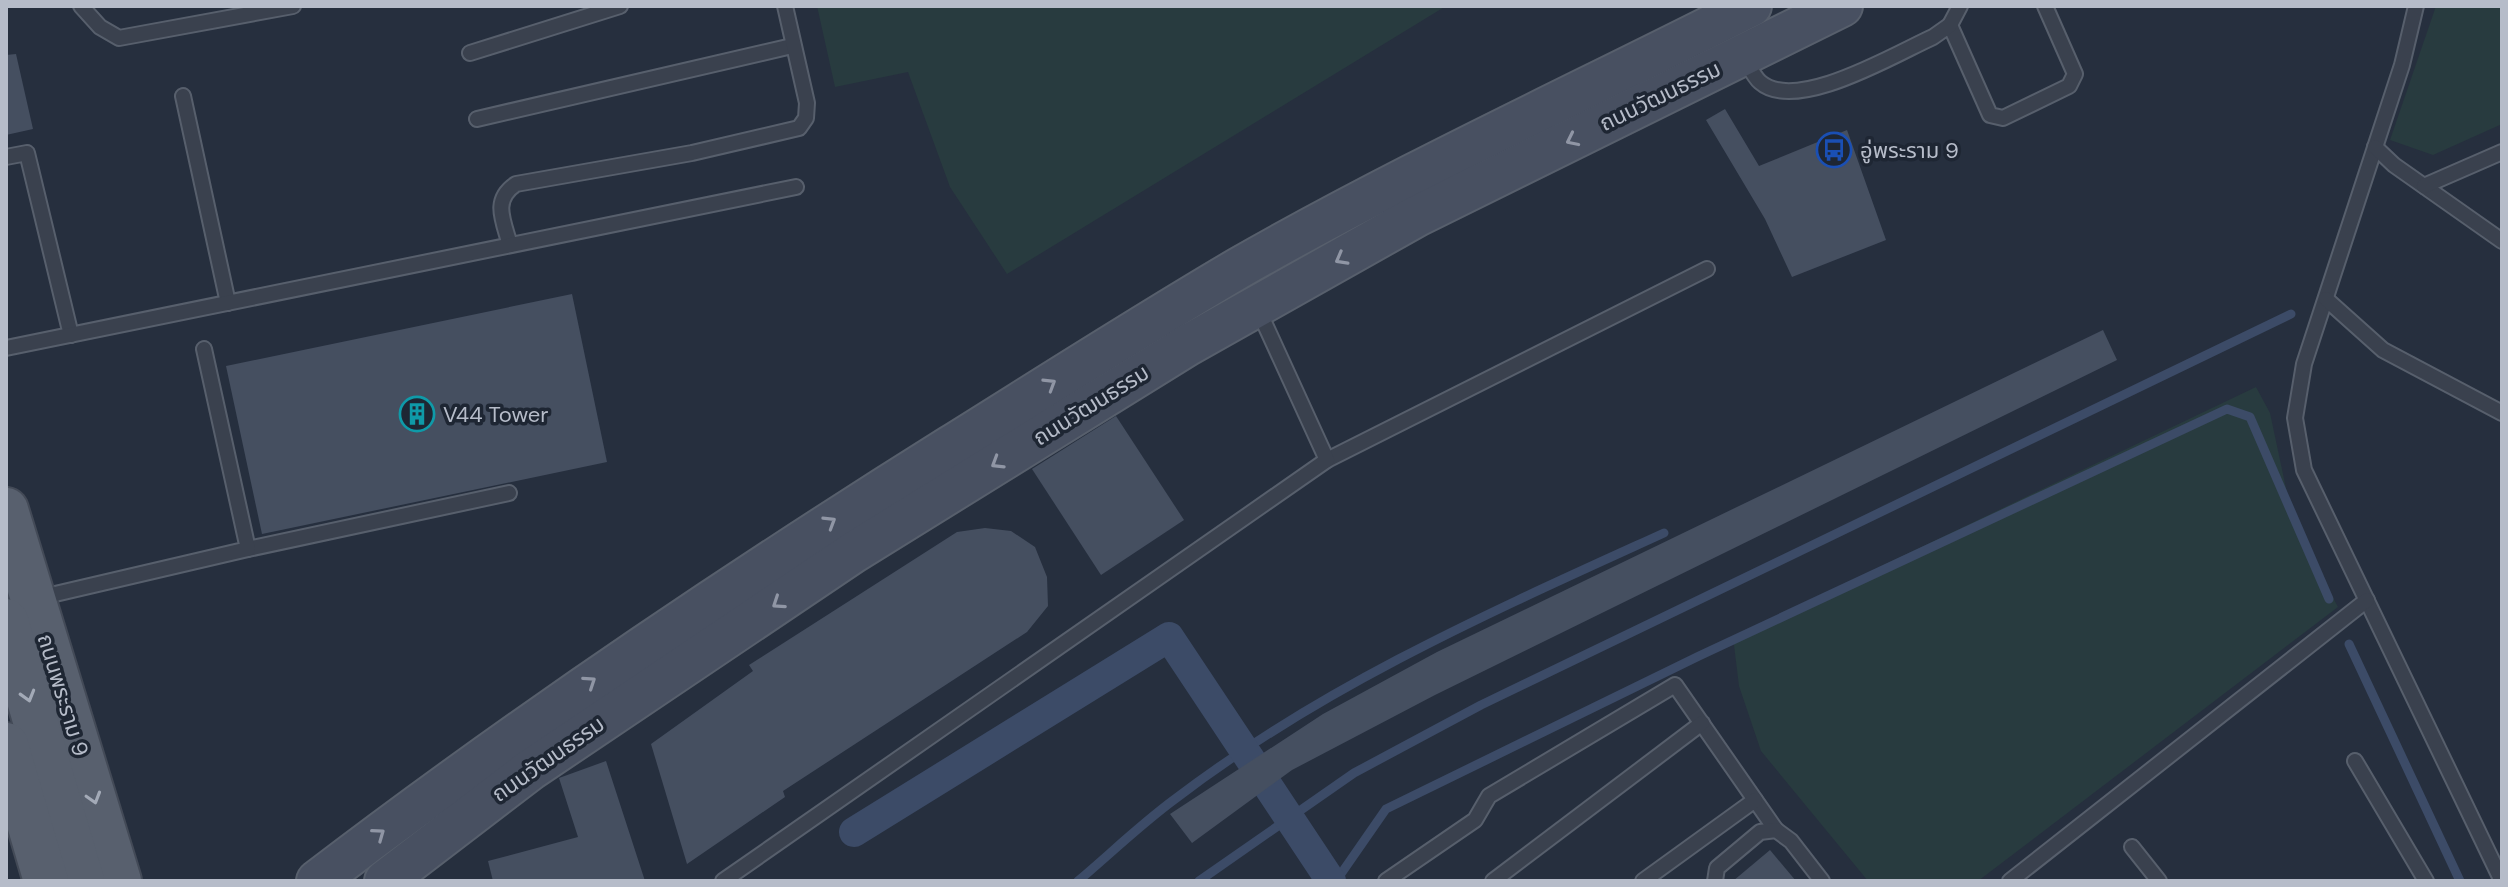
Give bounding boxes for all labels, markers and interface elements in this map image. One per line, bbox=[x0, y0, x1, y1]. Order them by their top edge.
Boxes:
street label: ถนนวัฒนธรรม bbox=[1595, 54, 1725, 138]
one-way arrow bbox=[1565, 130, 1580, 146]
bus stop icon: อู่พระราม 9 bbox=[1815, 131, 1853, 169]
place label: อู่พระราม 9 bbox=[1860, 136, 1959, 165]
one-way arrow bbox=[1335, 249, 1350, 265]
street label: ถนนวัฒนธรรม bbox=[1028, 358, 1154, 452]
one-way arrow bbox=[1041, 378, 1056, 393]
building icon: V44 Tower bbox=[398, 395, 436, 433]
place label: V44 Tower bbox=[443, 400, 548, 429]
one-way arrow bbox=[991, 454, 1006, 469]
one-way arrow bbox=[821, 516, 836, 532]
one-way arrow bbox=[772, 593, 786, 608]
street label: ถนนพระราม 9 bbox=[31, 630, 95, 760]
one-way arrow bbox=[582, 677, 596, 692]
one-way arrow bbox=[19, 689, 35, 702]
street label: ถนนวัฒนธรรม bbox=[486, 709, 610, 809]
one-way arrow bbox=[85, 791, 101, 805]
one-way arrow bbox=[371, 829, 385, 843]

